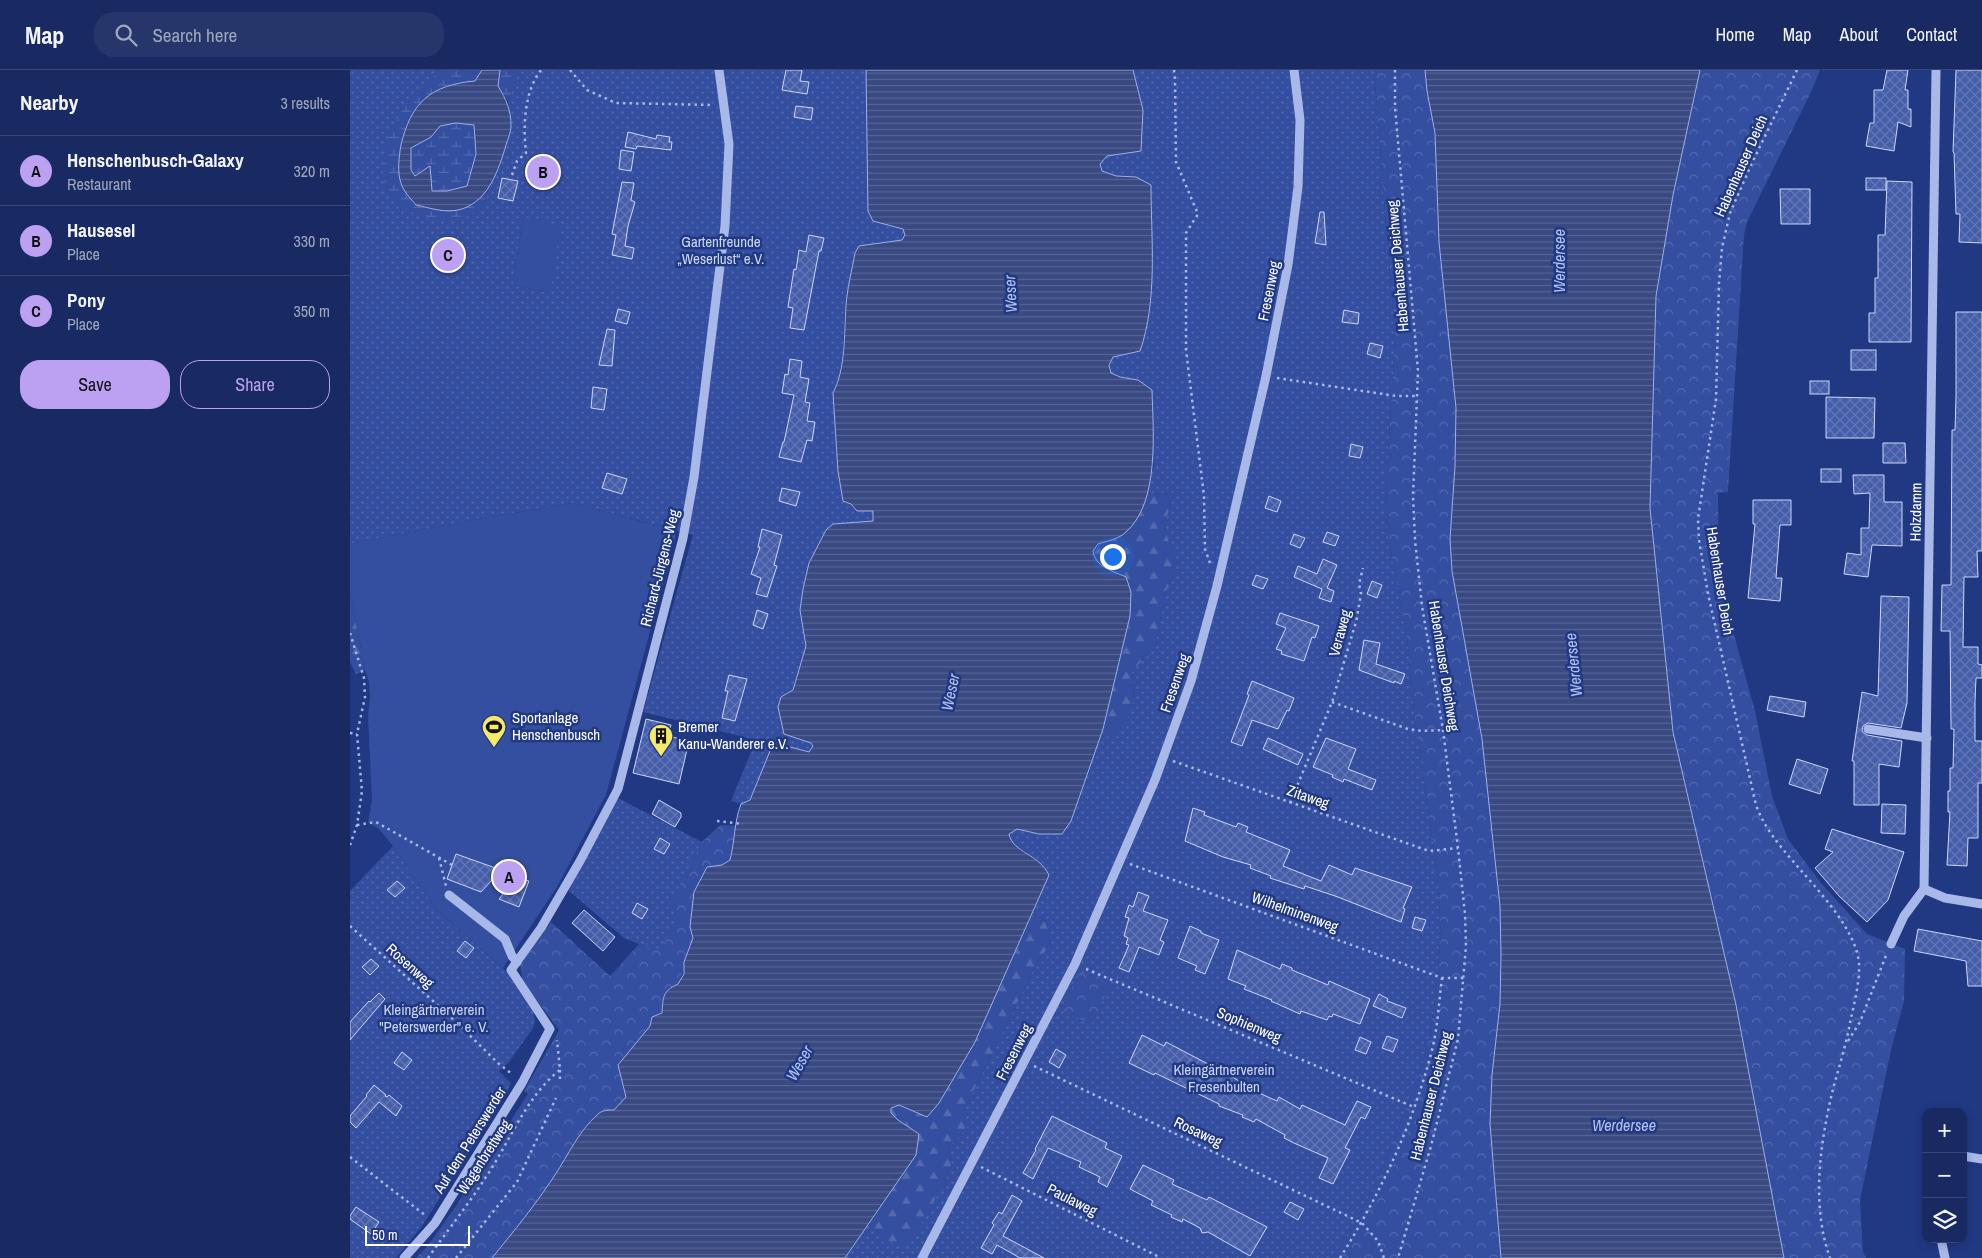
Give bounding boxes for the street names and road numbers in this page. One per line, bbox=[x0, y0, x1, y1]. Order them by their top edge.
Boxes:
street label: Habenhauser Deich bbox=[1709, 112, 1772, 220]
street label: Habenhauser Deichweg bbox=[1381, 199, 1414, 333]
street label: Fresenweg bbox=[1252, 259, 1285, 323]
street label: Holzdamm bbox=[1904, 482, 1927, 542]
street label: Richard-Jürgens-Weg bbox=[635, 507, 684, 629]
street label: Habenhauser Deich bbox=[1702, 525, 1739, 637]
street label: Habenhauser Deichweg bbox=[1424, 599, 1465, 733]
street label: Veraweg bbox=[1323, 607, 1356, 659]
street label: Fresenweg bbox=[1155, 651, 1194, 715]
street label: Zitaweg bbox=[1284, 779, 1332, 814]
street label: Wilhelminenweg bbox=[1249, 886, 1342, 937]
street label: Rosenweg bbox=[382, 938, 439, 993]
street label: Sophienweg bbox=[1214, 1002, 1285, 1048]
street label: Fresenweg bbox=[990, 1020, 1037, 1084]
street label: Habenhauser Deichweg bbox=[1404, 1029, 1457, 1162]
street label: Auf dem Peterswerder bbox=[428, 1082, 511, 1198]
street label: Rosaweg bbox=[1171, 1111, 1226, 1152]
street label: Wagenbrettweg bbox=[451, 1115, 516, 1198]
street label: Paulaweg bbox=[1043, 1178, 1101, 1221]

